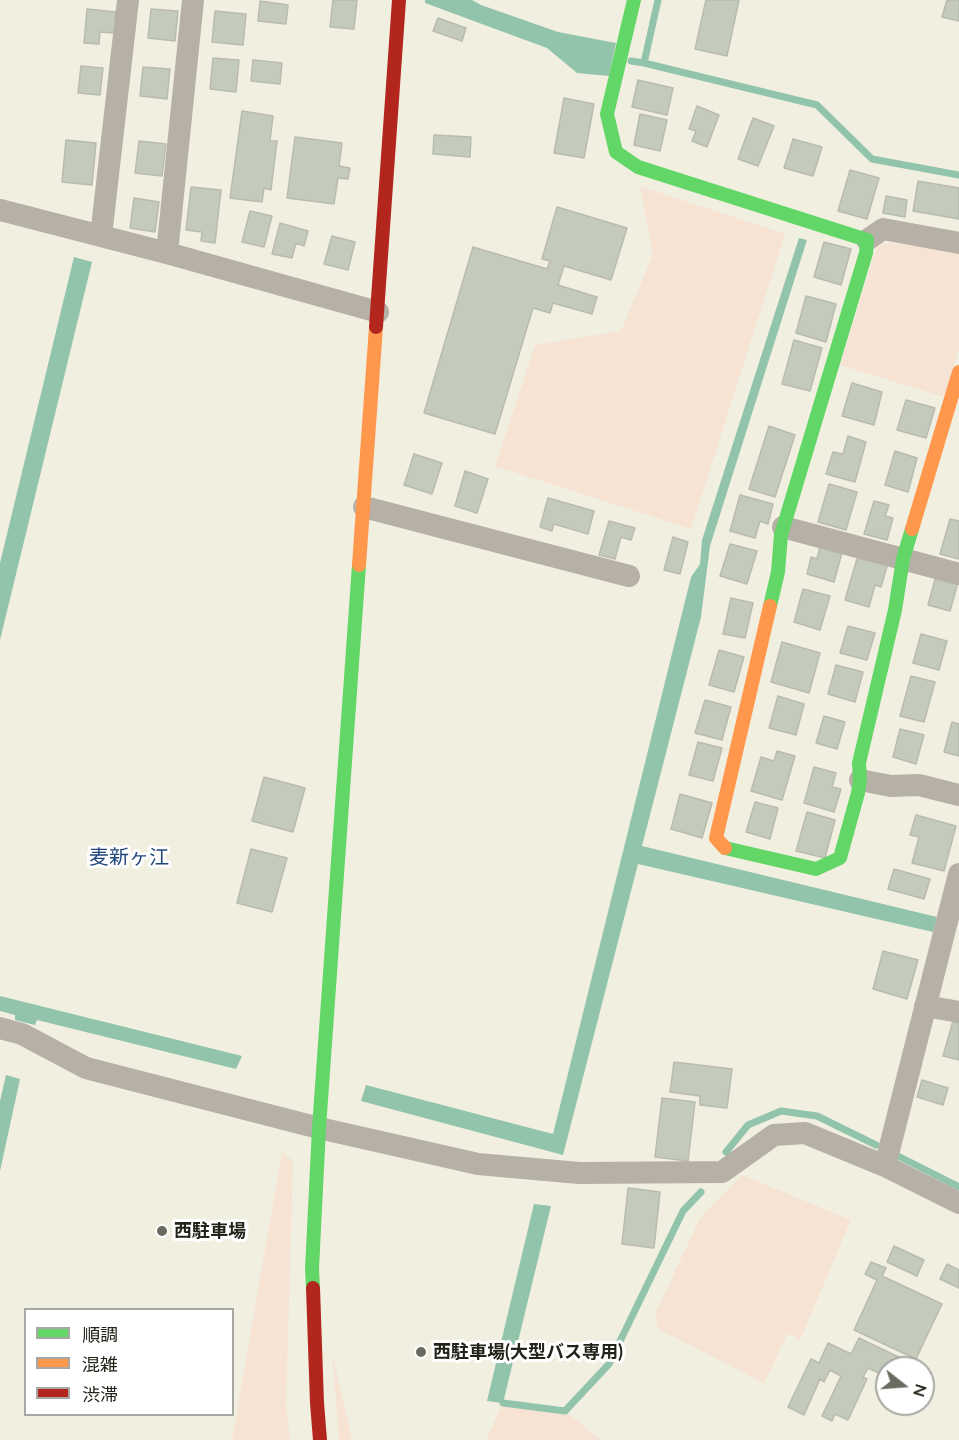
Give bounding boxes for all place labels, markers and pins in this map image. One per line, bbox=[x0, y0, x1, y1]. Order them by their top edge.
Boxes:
place label: 西駐車場 bbox=[174, 1220, 246, 1242]
marker: 西駐車場 bbox=[155, 1224, 169, 1238]
place label: 西駐車場(大型バス専用) bbox=[433, 1341, 623, 1363]
marker: 西駐車場(大型バス専用) bbox=[414, 1345, 428, 1359]

